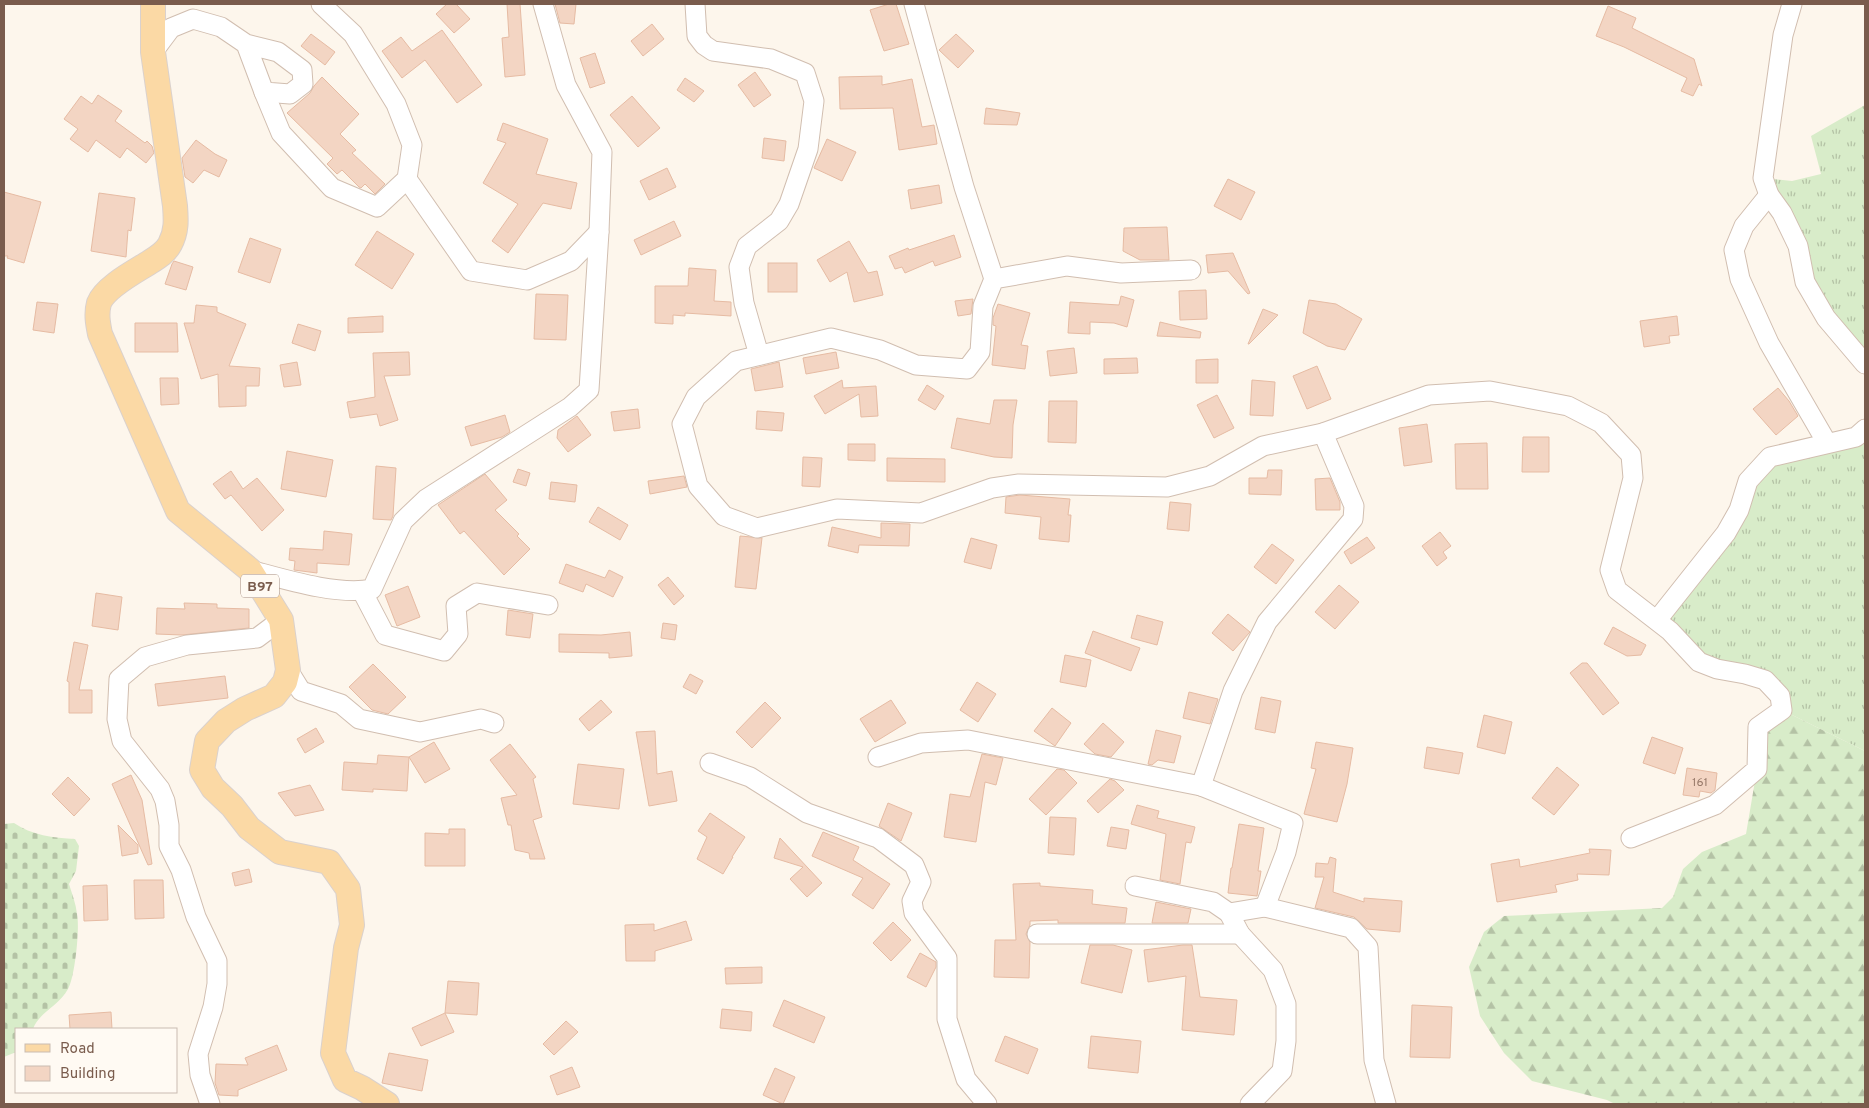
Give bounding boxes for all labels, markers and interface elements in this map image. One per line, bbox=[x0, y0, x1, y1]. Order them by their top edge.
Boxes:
road number: B97 bbox=[241, 574, 279, 598]
house number: 161 bbox=[1692, 775, 1708, 791]
legend bbox=[15, 1028, 178, 1093]
text: Road bbox=[60, 1040, 95, 1059]
text: Building bbox=[60, 1065, 115, 1084]

